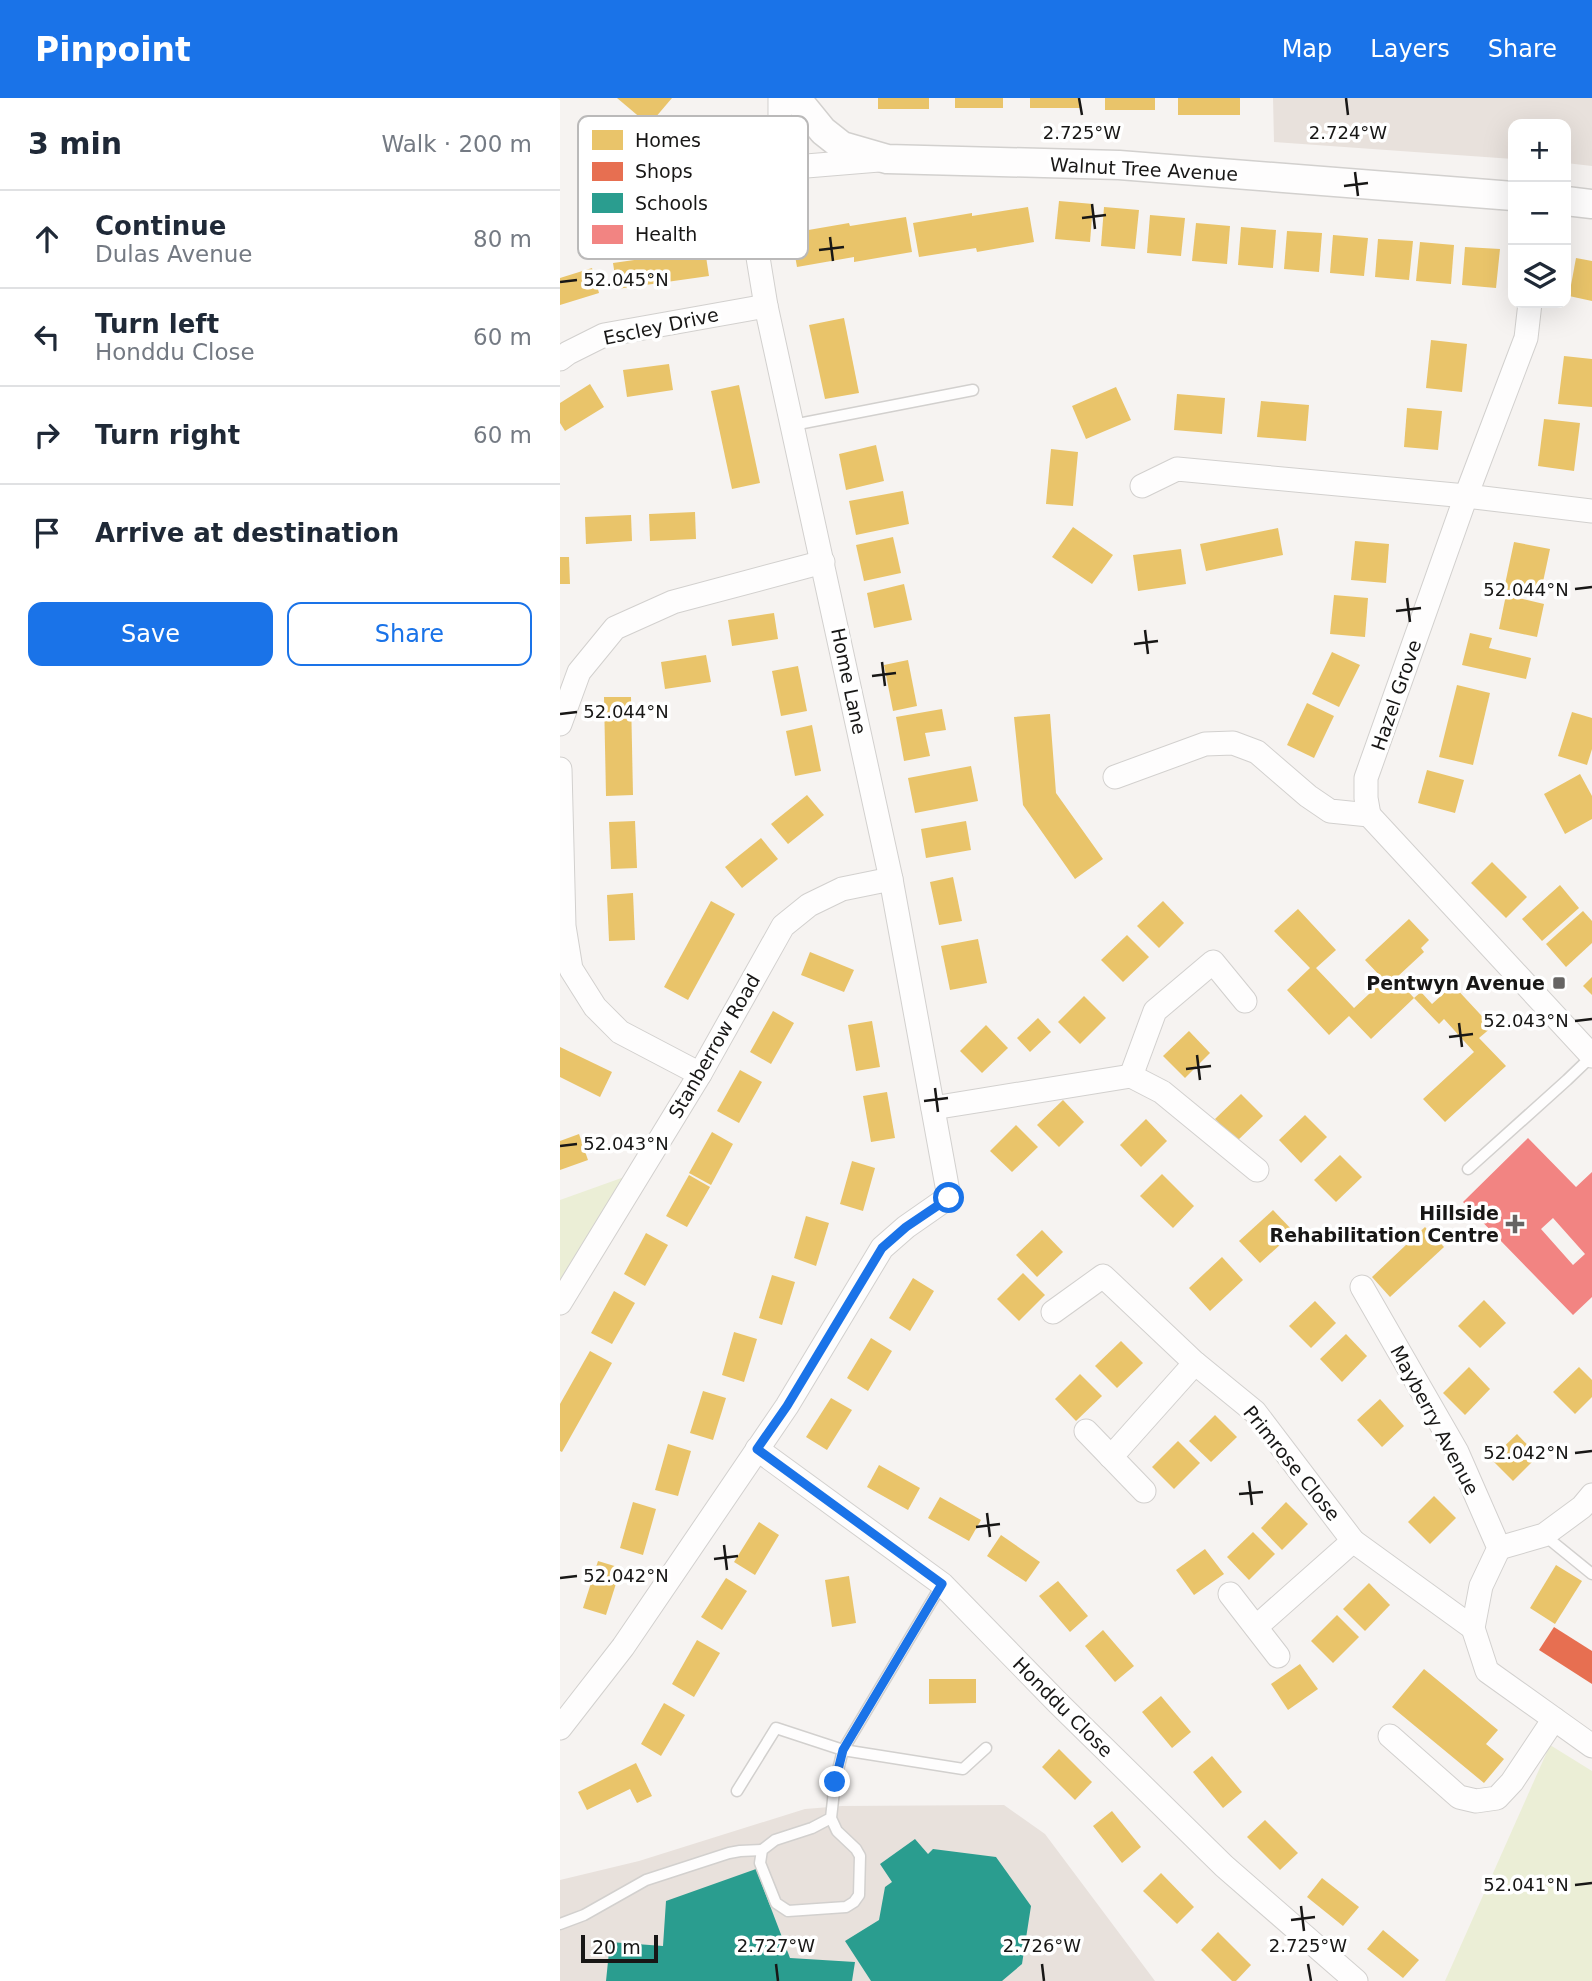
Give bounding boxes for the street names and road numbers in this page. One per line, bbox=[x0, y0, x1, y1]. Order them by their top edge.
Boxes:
street label: Walnut Tree Avenue bbox=[1049, 153, 1239, 185]
street label: Escley Drive bbox=[601, 303, 721, 349]
street label: Home Lane bbox=[827, 626, 871, 736]
street label: Hazel Grove bbox=[1367, 637, 1425, 753]
street label: Stanberrow Road bbox=[664, 970, 764, 1122]
street label: Mayberry Avenue bbox=[1386, 1341, 1484, 1499]
street label: Primrose Close bbox=[1239, 1401, 1345, 1525]
street label: Honddu Close bbox=[1009, 1653, 1117, 1761]

